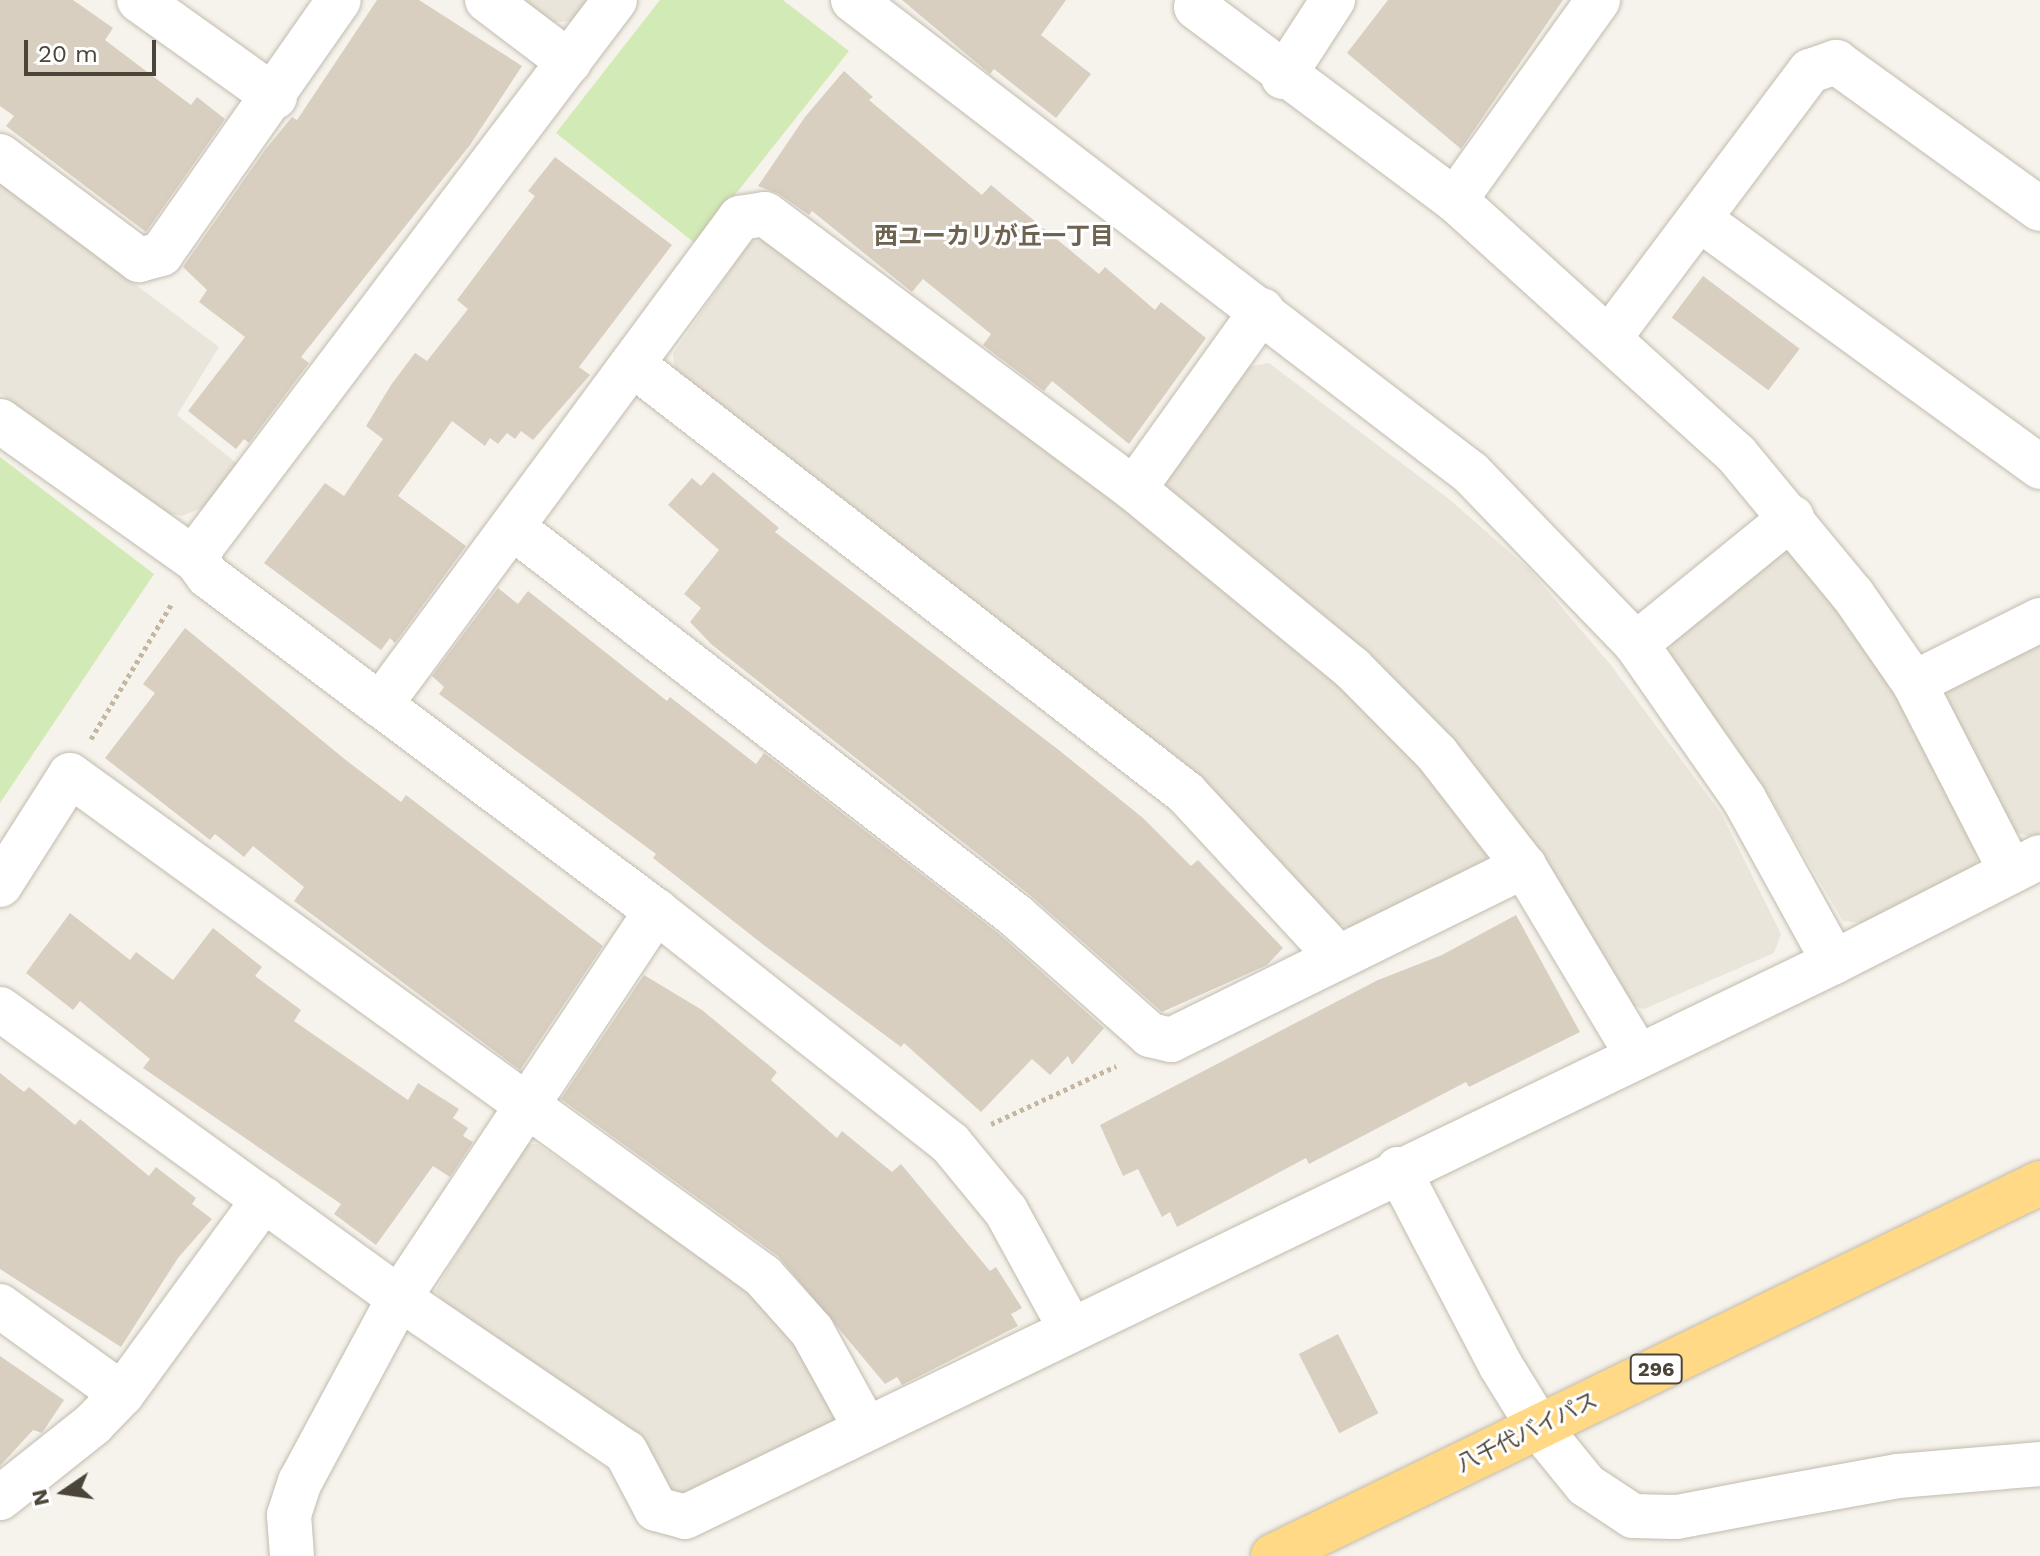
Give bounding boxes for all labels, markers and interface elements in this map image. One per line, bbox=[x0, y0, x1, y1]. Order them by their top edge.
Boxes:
scale bar bbox=[28, 24, 160, 74]
text: 20 m bbox=[38, 40, 98, 68]
district label: 西ユーカリが丘一丁目 bbox=[874, 223, 1114, 251]
road number: 296 bbox=[1628, 1353, 1684, 1385]
street label: 八千代バイパス bbox=[1452, 1386, 1602, 1478]
north arrow bbox=[24, 1452, 104, 1532]
text: N bbox=[26, 1487, 54, 1508]

